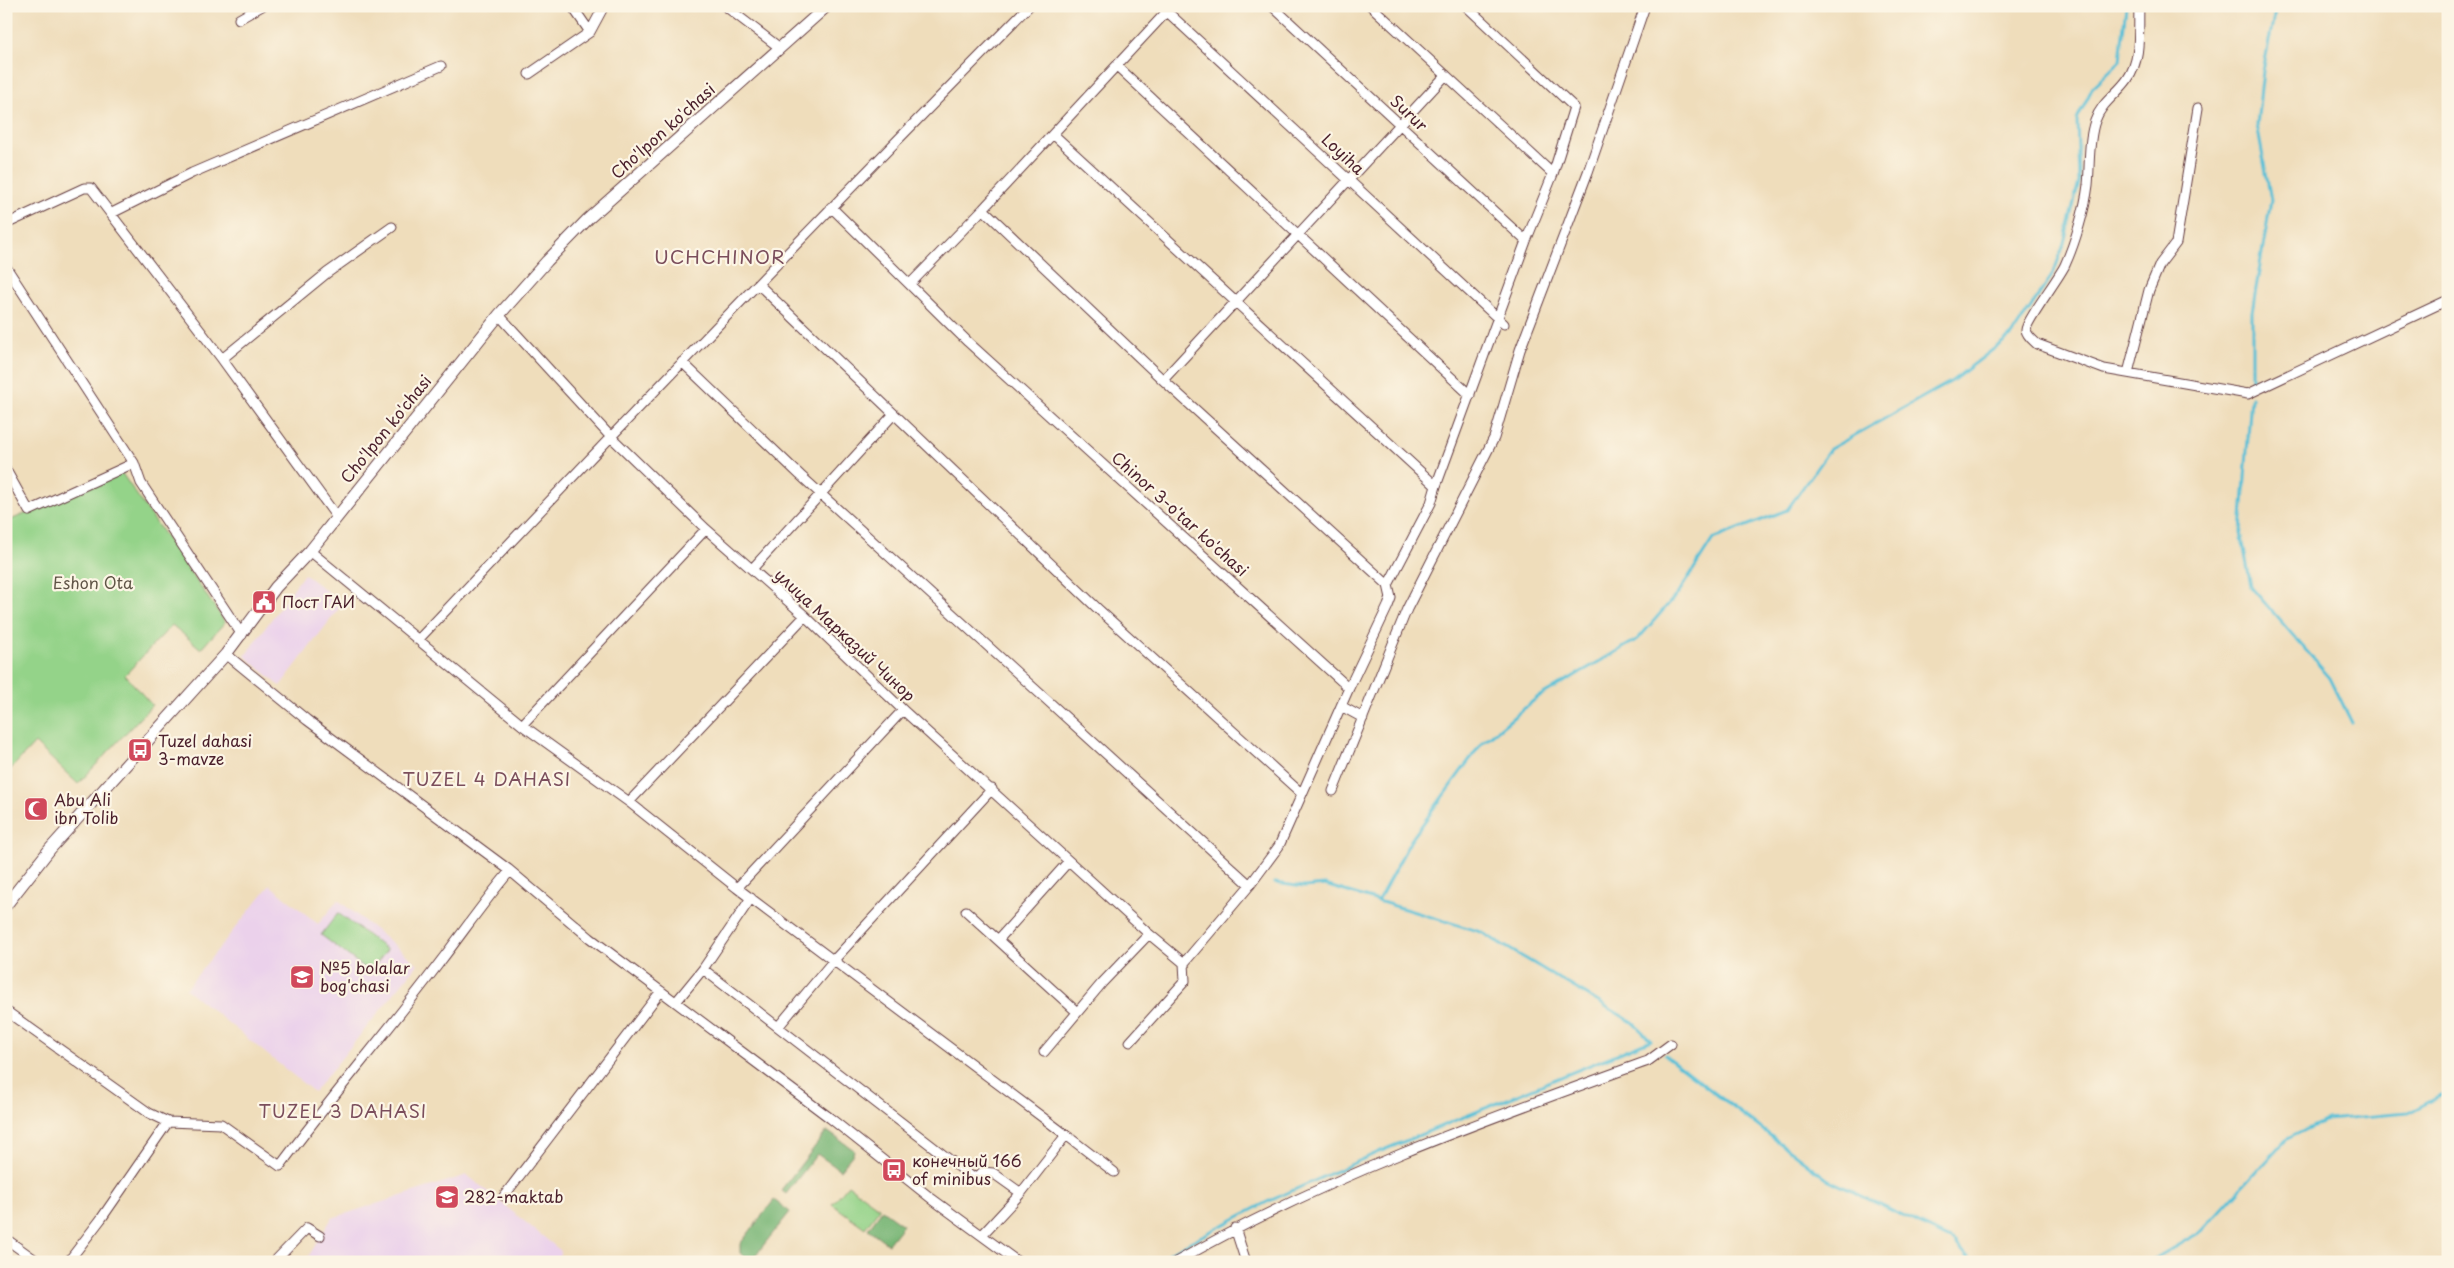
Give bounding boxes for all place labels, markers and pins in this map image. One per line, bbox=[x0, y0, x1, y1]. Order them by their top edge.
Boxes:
public building icon: Пост ГАИ bbox=[251, 589, 277, 615]
place label: Пост ГАИ bbox=[282, 589, 355, 613]
place label: Tuzel dahasi 3-mavze bbox=[158, 728, 252, 770]
bus stop icon: Tuzel dahasi 3-mavze bbox=[127, 737, 153, 763]
place label: Abu Ali ibn Tolib bbox=[54, 787, 118, 829]
mosque icon: Abu Ali ibn Tolib bbox=[23, 796, 49, 822]
place label: №5 bolalar bog'chasi bbox=[320, 955, 411, 997]
school or university icon: №5 bolalar bog'chasi bbox=[289, 964, 315, 990]
place label: конечный 166 of minibus bbox=[912, 1148, 1022, 1190]
bus stop icon: конечный 166 of minibus bbox=[881, 1157, 907, 1183]
school or university icon: 282-maktab bbox=[434, 1184, 460, 1210]
place label: 282-maktab bbox=[464, 1184, 563, 1208]

